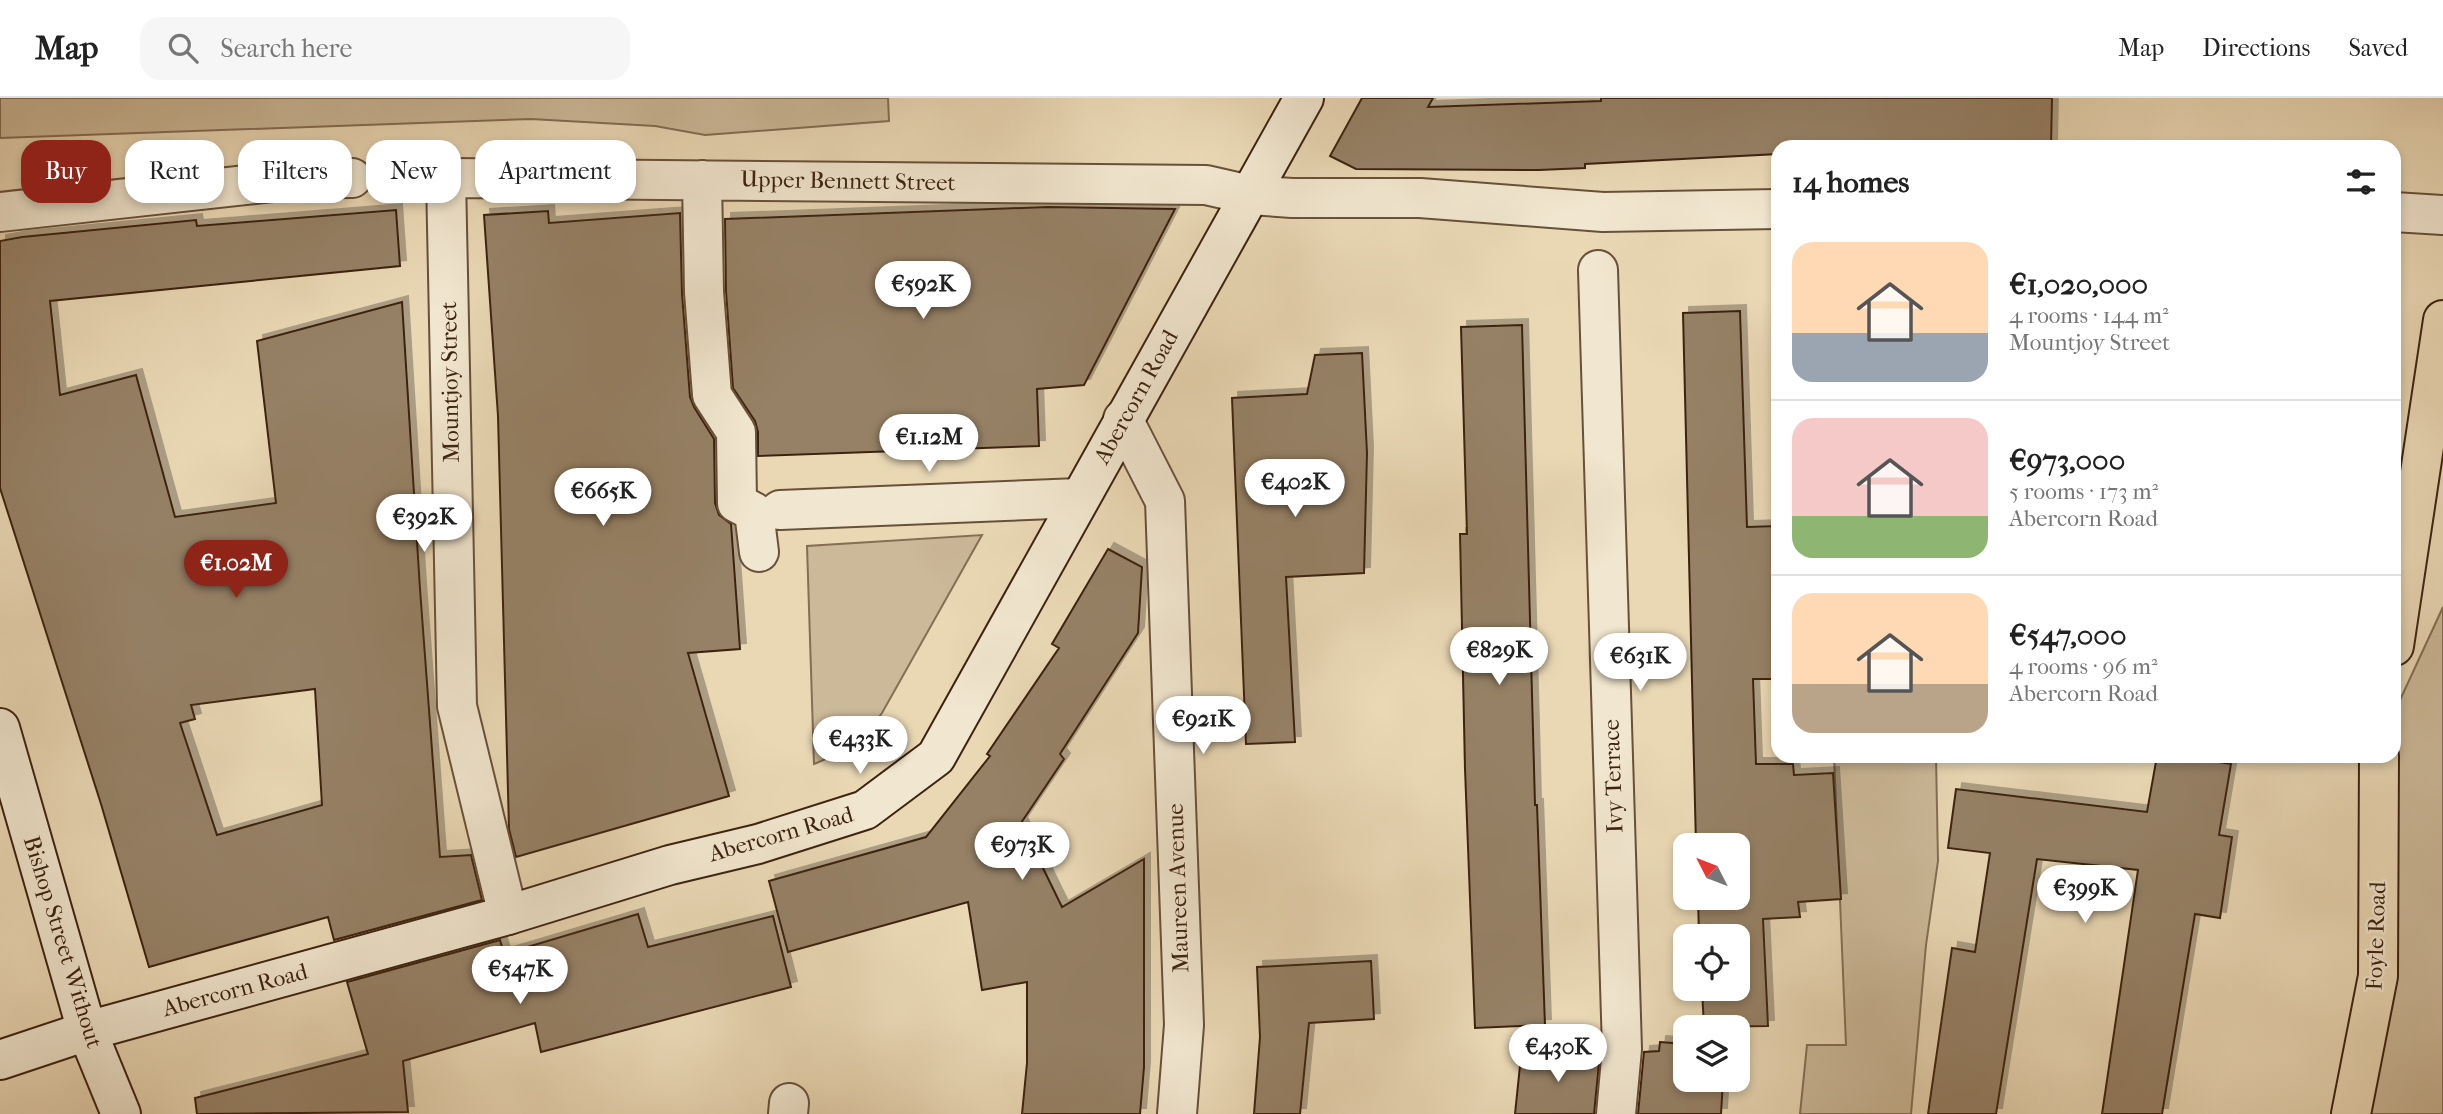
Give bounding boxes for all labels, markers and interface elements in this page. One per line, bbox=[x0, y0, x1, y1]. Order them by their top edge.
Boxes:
search box bbox=[140, 17, 630, 80]
text: Map bbox=[35, 29, 98, 68]
icon: search bbox=[164, 29, 202, 67]
text: Search here bbox=[220, 33, 352, 64]
text: Map bbox=[2118, 34, 2164, 62]
text: Directions bbox=[2202, 34, 2310, 62]
text: Saved bbox=[2348, 34, 2408, 62]
chip: Buy bbox=[21, 140, 111, 203]
chip: Rent bbox=[125, 140, 224, 203]
chip: Filters bbox=[238, 140, 352, 203]
chip: New bbox=[366, 140, 461, 203]
chip: Apartment bbox=[475, 140, 636, 203]
icon: filters bbox=[2342, 163, 2380, 201]
text: 14 homes bbox=[1792, 165, 1909, 200]
street label: Upper Bennett Street bbox=[740, 166, 956, 196]
pin: €592K bbox=[874, 262, 972, 321]
text: €1,020,000 bbox=[2009, 267, 2148, 302]
text: €592K bbox=[891, 270, 955, 297]
icon: home bbox=[1848, 270, 1932, 354]
street label: Mountjoy Street bbox=[435, 301, 465, 463]
text: 4 rooms · 144 m² bbox=[2009, 302, 2169, 329]
street label: Abercorn Road bbox=[1088, 325, 1184, 470]
text: Mountjoy Street bbox=[2009, 329, 2170, 356]
pin: €1.12M bbox=[872, 414, 986, 474]
text: €1.12M bbox=[895, 423, 963, 450]
text: €973,000 bbox=[2009, 443, 2125, 478]
icon: home bbox=[1848, 446, 1932, 530]
pin: €402K bbox=[1246, 460, 1344, 519]
pin: €665K bbox=[554, 468, 652, 528]
text: €402K bbox=[1261, 468, 1329, 495]
text: €665K bbox=[570, 477, 636, 504]
text: 5 rooms · 173 m² bbox=[2009, 478, 2158, 505]
pin: €392K bbox=[375, 494, 473, 554]
text: €392K bbox=[392, 503, 456, 530]
text: Abercorn Road bbox=[2009, 505, 2158, 532]
pin: €1.02M bbox=[179, 540, 293, 600]
text: €1.02M bbox=[200, 549, 272, 576]
text: €547,000 bbox=[2009, 618, 2126, 653]
icon: home bbox=[1848, 621, 1932, 705]
pin: €829K bbox=[1450, 628, 1548, 687]
pin: €631K bbox=[1591, 634, 1689, 693]
text: €829K bbox=[1466, 636, 1532, 663]
text: €631K bbox=[1610, 642, 1670, 669]
text: 4 rooms · 96 m² bbox=[2009, 653, 2158, 680]
text: Abercorn Road bbox=[2009, 680, 2158, 707]
pin: €921K bbox=[1154, 696, 1252, 756]
text: €921K bbox=[1172, 705, 1234, 732]
pin: €433K bbox=[811, 716, 909, 776]
street label: Ivy Terrace bbox=[1598, 719, 1628, 833]
text: €433K bbox=[829, 725, 891, 752]
street label: Abercorn Road bbox=[705, 800, 857, 868]
street label: Maureen Avenue bbox=[1162, 803, 1194, 973]
pin: €973K bbox=[973, 822, 1071, 882]
text: €973K bbox=[991, 831, 1053, 858]
street label: Bishop Street Without bbox=[18, 833, 108, 1051]
north arrow bbox=[1673, 833, 1750, 910]
map controls bbox=[1673, 833, 1750, 1092]
pin: €399K bbox=[2036, 866, 2134, 925]
text: €399K bbox=[2053, 874, 2117, 901]
street label: Foyle Road bbox=[2361, 881, 2391, 991]
button: locate bbox=[1673, 924, 1750, 1001]
pin: €547K bbox=[471, 946, 569, 1006]
text: €547K bbox=[488, 955, 552, 982]
street label: Abercorn Road bbox=[159, 958, 311, 1023]
button: layers bbox=[1673, 1015, 1750, 1092]
pin: €430K bbox=[1509, 1024, 1607, 1084]
text: €430K bbox=[1525, 1033, 1591, 1060]

